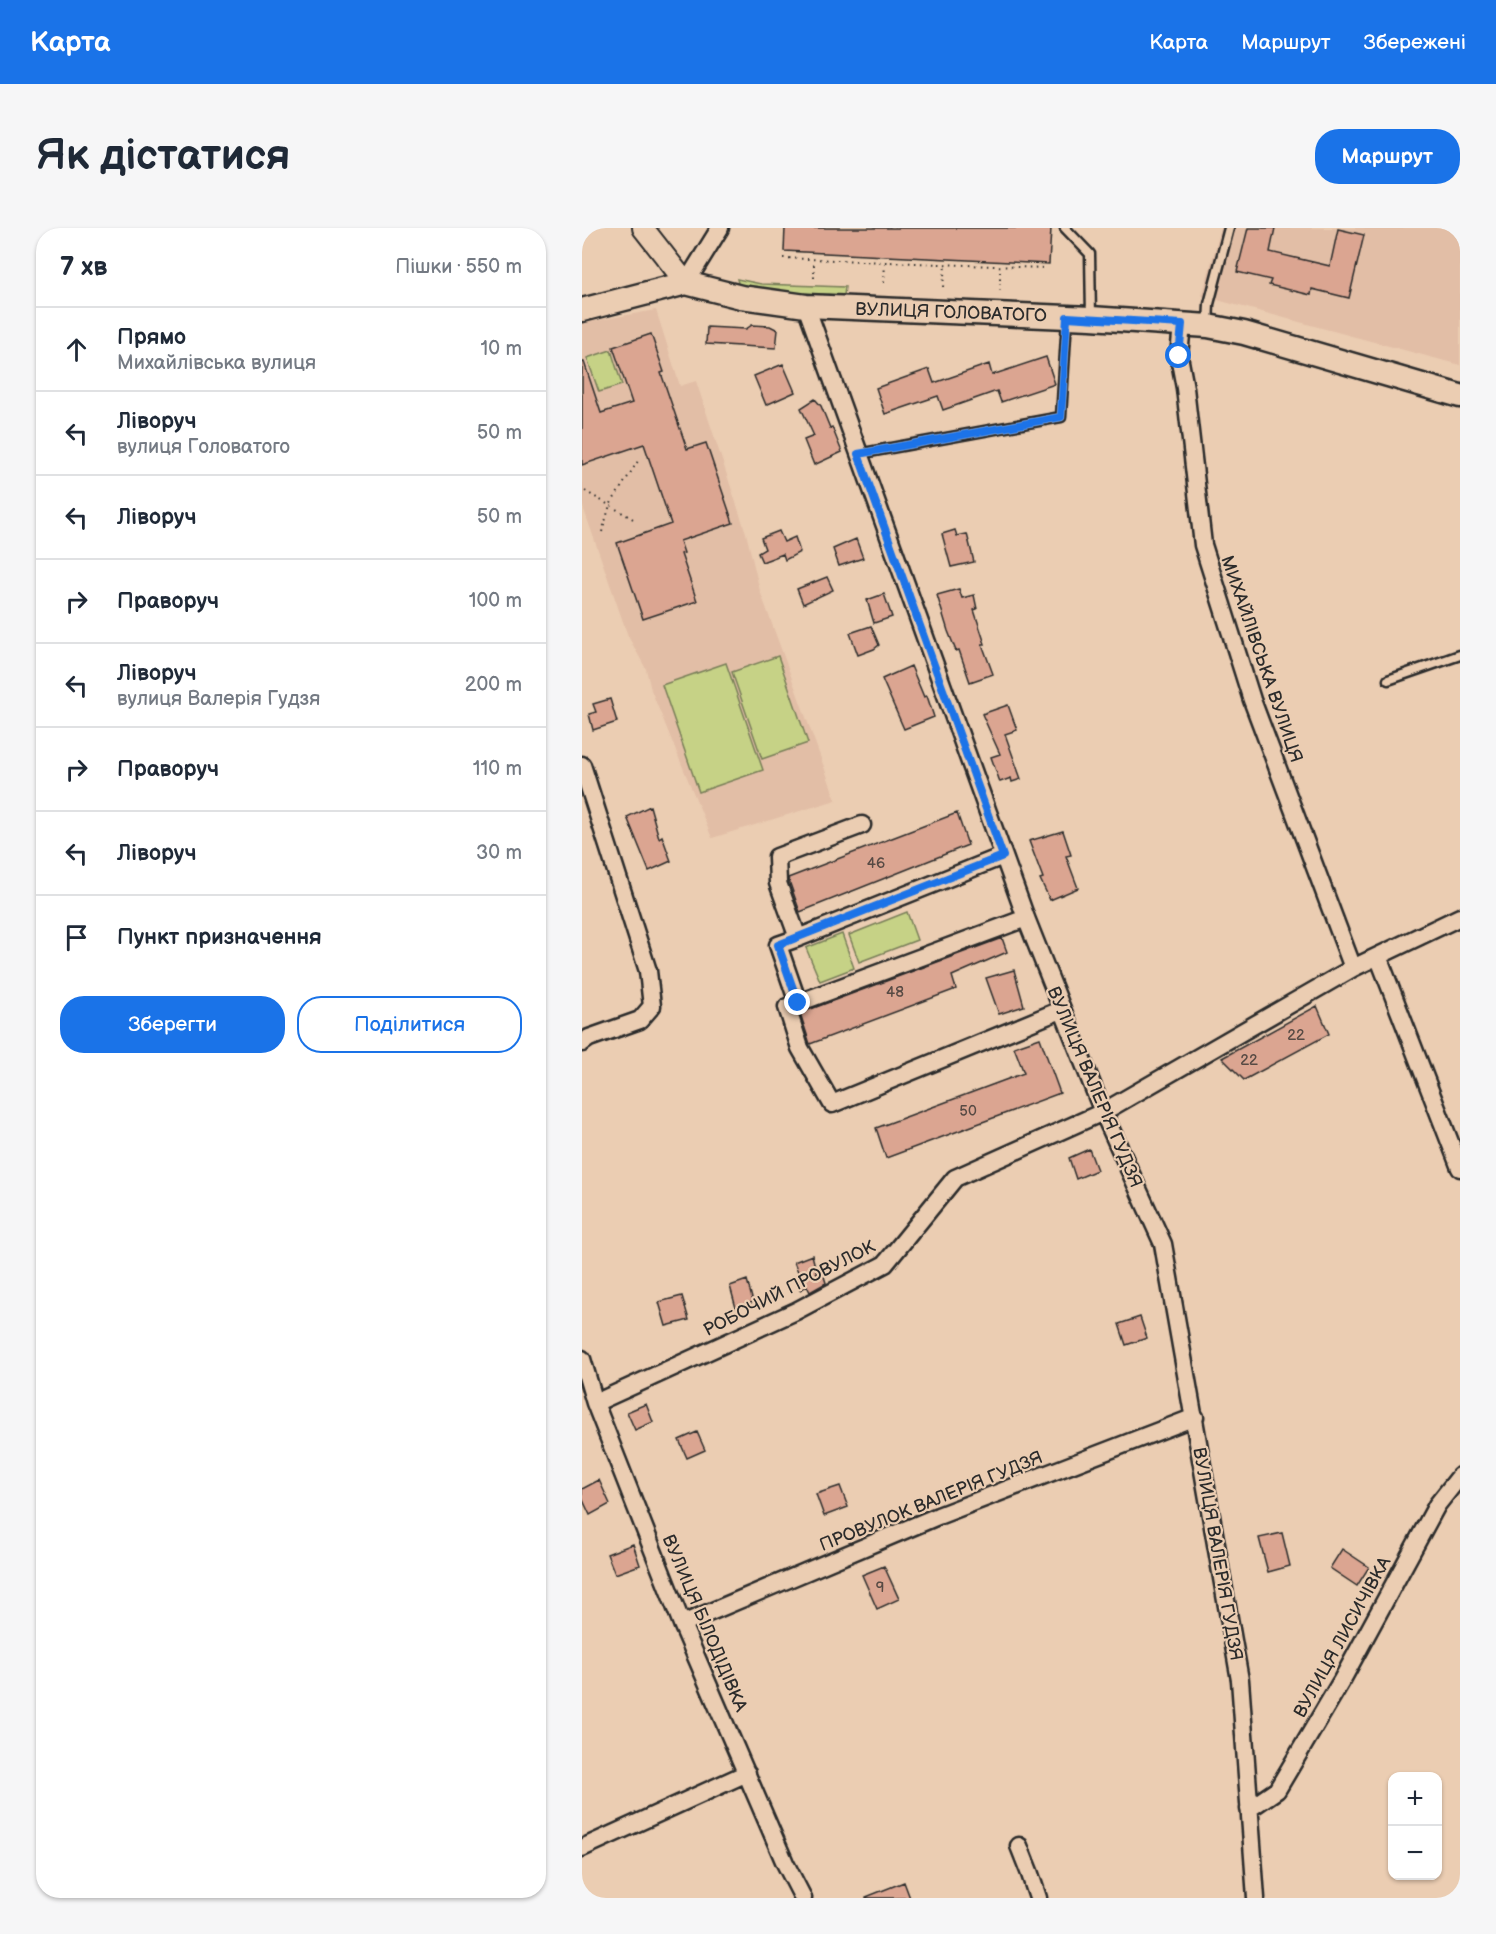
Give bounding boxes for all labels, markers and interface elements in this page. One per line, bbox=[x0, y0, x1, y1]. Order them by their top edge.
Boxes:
text: Карта bbox=[30, 26, 110, 59]
text: Карта bbox=[1149, 30, 1208, 55]
text: Маршрут bbox=[1241, 30, 1331, 55]
text: Збережені bbox=[1364, 30, 1466, 55]
button: Маршрут bbox=[1315, 129, 1460, 184]
text: Як дістатися bbox=[36, 131, 290, 182]
text: 7 хв bbox=[60, 252, 107, 283]
text: Пішки · 550 m bbox=[395, 255, 522, 279]
street label: ВУЛИЦЯ ГОЛОВАТОГО bbox=[855, 299, 1047, 326]
text: Прямо bbox=[117, 324, 186, 351]
icon: ahead bbox=[60, 333, 93, 366]
text: 10 m bbox=[481, 337, 522, 361]
route start bbox=[1165, 342, 1191, 368]
text: Михайлівська вулиця bbox=[117, 351, 316, 375]
text: Ліворуч bbox=[117, 408, 197, 435]
icon: left bbox=[60, 417, 93, 450]
text: 50 m bbox=[477, 421, 522, 445]
text: вулиця Головатого bbox=[117, 435, 290, 459]
icon: left bbox=[60, 501, 93, 534]
text: Ліворуч bbox=[117, 504, 197, 531]
text: 50 m bbox=[477, 505, 522, 529]
street label: МИХАЙЛІВСЬКА ВУЛИЦЯ bbox=[1216, 553, 1307, 765]
icon: right bbox=[60, 585, 93, 618]
text: Праворуч bbox=[117, 588, 219, 615]
text: 100 m bbox=[469, 589, 522, 613]
text: Ліворуч bbox=[117, 660, 197, 687]
icon: left bbox=[60, 669, 93, 702]
text: 200 m bbox=[465, 673, 522, 697]
text: вулиця Валерія Гудзя bbox=[117, 687, 320, 711]
icon: right bbox=[60, 753, 93, 786]
text: Праворуч bbox=[117, 756, 219, 783]
text: 110 m bbox=[473, 757, 522, 781]
icon: left bbox=[60, 837, 93, 870]
text: Ліворуч bbox=[117, 840, 197, 867]
text: 30 m bbox=[476, 841, 522, 865]
house number: 46 bbox=[867, 854, 885, 873]
icon: arrive bbox=[60, 921, 93, 954]
text: Пункт призначення bbox=[117, 924, 322, 951]
house number: 48 bbox=[886, 983, 904, 1002]
street label: ВУЛИЦЯ ВАЛЕРІЯ ГУДЗЯ bbox=[1043, 984, 1146, 1191]
route end bbox=[784, 989, 810, 1015]
button: Зберегти bbox=[60, 996, 285, 1053]
button: Поділитися bbox=[297, 996, 522, 1053]
house number: 22 bbox=[1287, 1026, 1305, 1045]
house number: 22 bbox=[1240, 1051, 1258, 1070]
house number: 50 bbox=[959, 1102, 977, 1121]
street label: РОБОЧИЙ ПРОВУЛОК bbox=[700, 1236, 879, 1341]
street label: ВУЛИЦЯ ВАЛЕРІЯ ГУДЗЯ bbox=[1188, 1446, 1247, 1662]
street label: ПРОВУЛОК ВАЛЕРІЯ ГУДЗЯ bbox=[817, 1447, 1046, 1556]
street label: ВУЛИЦЯ БІЛОДІДІВКА bbox=[658, 1532, 751, 1715]
street label: ВУЛИЦЯ ЛИСИЧІВКА bbox=[1290, 1553, 1395, 1721]
house number: 9 bbox=[876, 1578, 884, 1597]
map controls bbox=[1388, 1772, 1442, 1880]
button: + bbox=[1388, 1772, 1442, 1826]
button: − bbox=[1388, 1826, 1442, 1880]

